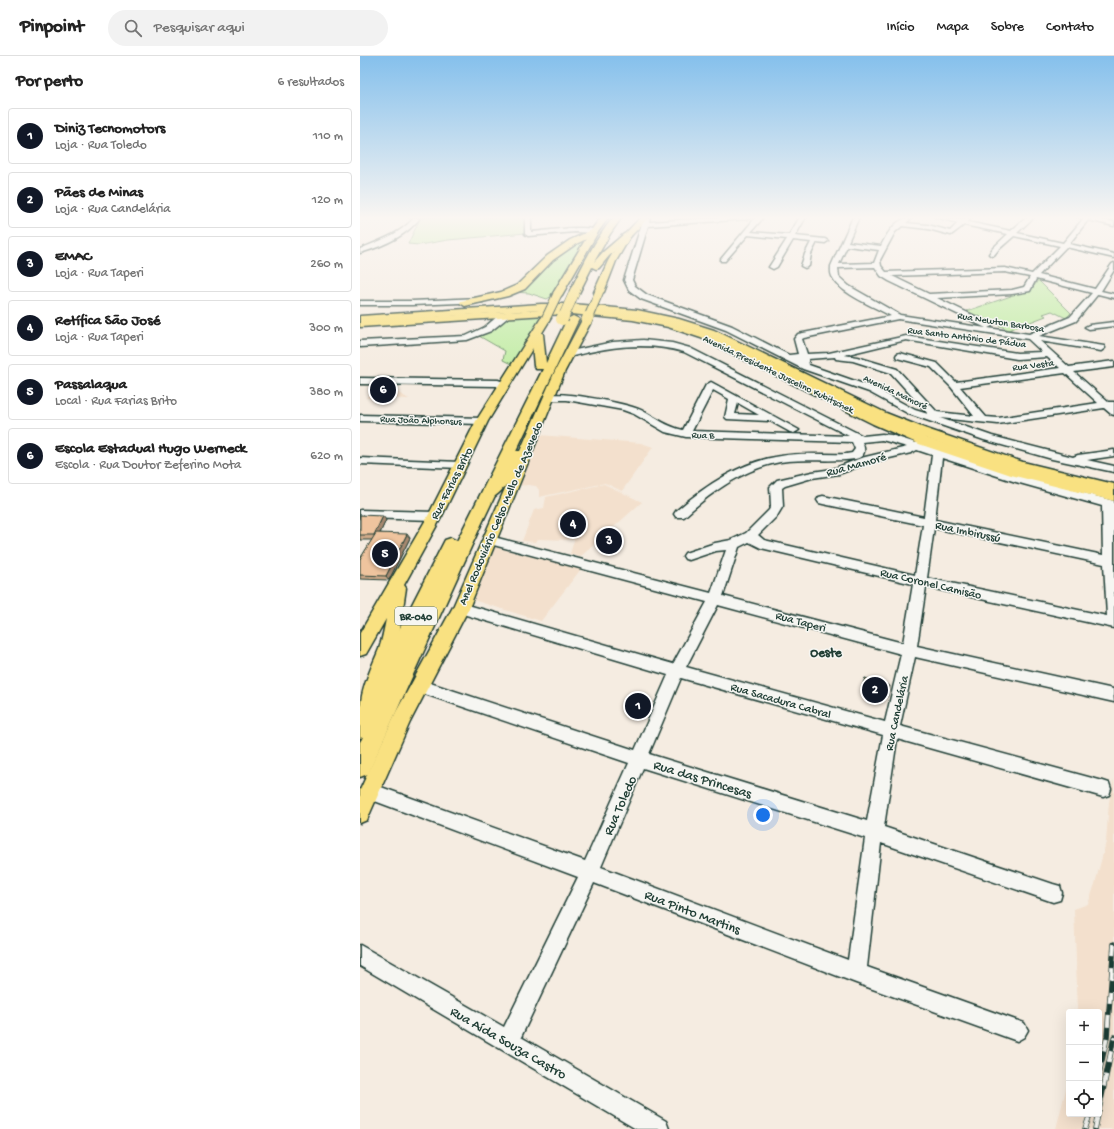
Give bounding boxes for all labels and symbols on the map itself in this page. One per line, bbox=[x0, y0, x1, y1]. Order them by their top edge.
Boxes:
street label: Rua Newton Barbosa bbox=[956, 310, 1045, 336]
street label: Rua Santo Antônio de Pádua bbox=[907, 325, 1027, 351]
street label: Avenida Presidente Juscelino Kubitschek bbox=[701, 333, 857, 417]
street label: Rua Vesta bbox=[1012, 357, 1055, 374]
street label: Avenida Mamoré bbox=[861, 373, 930, 413]
pin: 6 bbox=[370, 375, 396, 405]
street label: Rua João Alphonsus bbox=[380, 414, 462, 428]
street label: Anel Rodoviário Celso Mello de Azevedo bbox=[457, 420, 547, 608]
street label: Rua B bbox=[691, 430, 715, 442]
street label: Rua Farias Brito bbox=[429, 445, 477, 522]
street label: Rua Mamoré bbox=[825, 450, 889, 481]
pin: 4 bbox=[560, 509, 586, 539]
street label: Rua Imbirussú bbox=[934, 519, 1002, 547]
pin: 3 bbox=[596, 526, 622, 556]
pin: 5 bbox=[372, 539, 398, 569]
street label: Rua Coronel Camisão bbox=[878, 566, 983, 603]
road number: BR-040 bbox=[395, 607, 437, 625]
street label: Rua Taperi bbox=[774, 609, 828, 636]
district label: Oeste bbox=[810, 646, 843, 661]
street label: Rua Candelária bbox=[883, 674, 913, 752]
pin: 2 bbox=[862, 675, 888, 705]
street label: Rua Sacadura Cabral bbox=[729, 681, 833, 723]
pin: 1 bbox=[625, 691, 651, 721]
street label: Rua das Princesas bbox=[651, 757, 754, 804]
street label: Rua Toledo bbox=[601, 774, 642, 838]
your location bbox=[753, 805, 773, 825]
street label: Rua Pinto Martins bbox=[642, 887, 743, 940]
street label: Rua Aída Souza Castro bbox=[447, 1004, 569, 1084]

